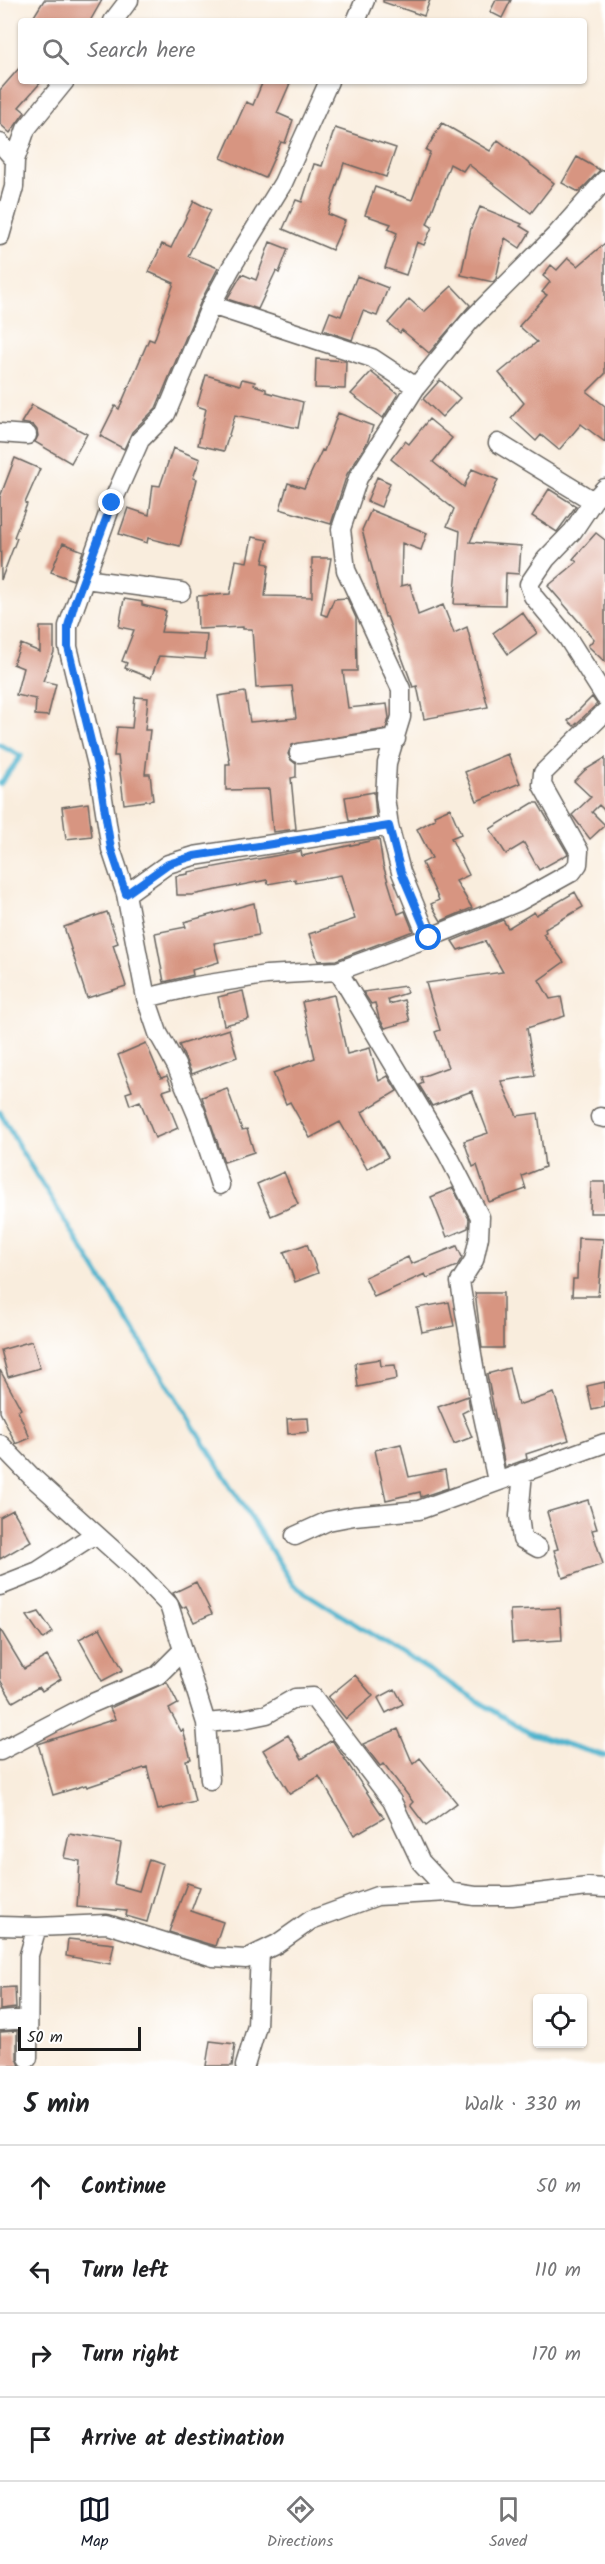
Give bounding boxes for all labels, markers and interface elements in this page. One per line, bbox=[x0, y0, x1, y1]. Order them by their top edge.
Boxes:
search box bbox=[18, 18, 587, 84]
text: Search here bbox=[87, 34, 195, 69]
icon: search bbox=[39, 35, 72, 68]
route end bbox=[98, 489, 124, 515]
route start bbox=[415, 924, 441, 950]
map controls bbox=[533, 1994, 587, 2048]
button: locate bbox=[533, 1994, 587, 2048]
scale bar bbox=[18, 2024, 141, 2052]
text: 50 m bbox=[27, 2025, 63, 2050]
text: 5 min bbox=[24, 2084, 90, 2126]
text: Walk · 330 m bbox=[464, 2089, 581, 2121]
text: Continue bbox=[81, 2170, 166, 2205]
icon: ahead bbox=[24, 2171, 57, 2204]
text: 50 m bbox=[536, 2171, 581, 2203]
text: Turn left bbox=[81, 2254, 168, 2289]
icon: left bbox=[24, 2255, 57, 2288]
text: 110 m bbox=[535, 2255, 581, 2287]
text: Turn right bbox=[81, 2338, 179, 2373]
icon: right bbox=[24, 2339, 57, 2372]
text: 170 m bbox=[532, 2339, 581, 2371]
text: Arrive at destination bbox=[81, 2422, 284, 2457]
icon: arrive bbox=[24, 2423, 57, 2456]
tab: Map bbox=[78, 2493, 111, 2554]
tab: Directions bbox=[267, 2493, 333, 2554]
tab: Saved bbox=[489, 2493, 527, 2554]

